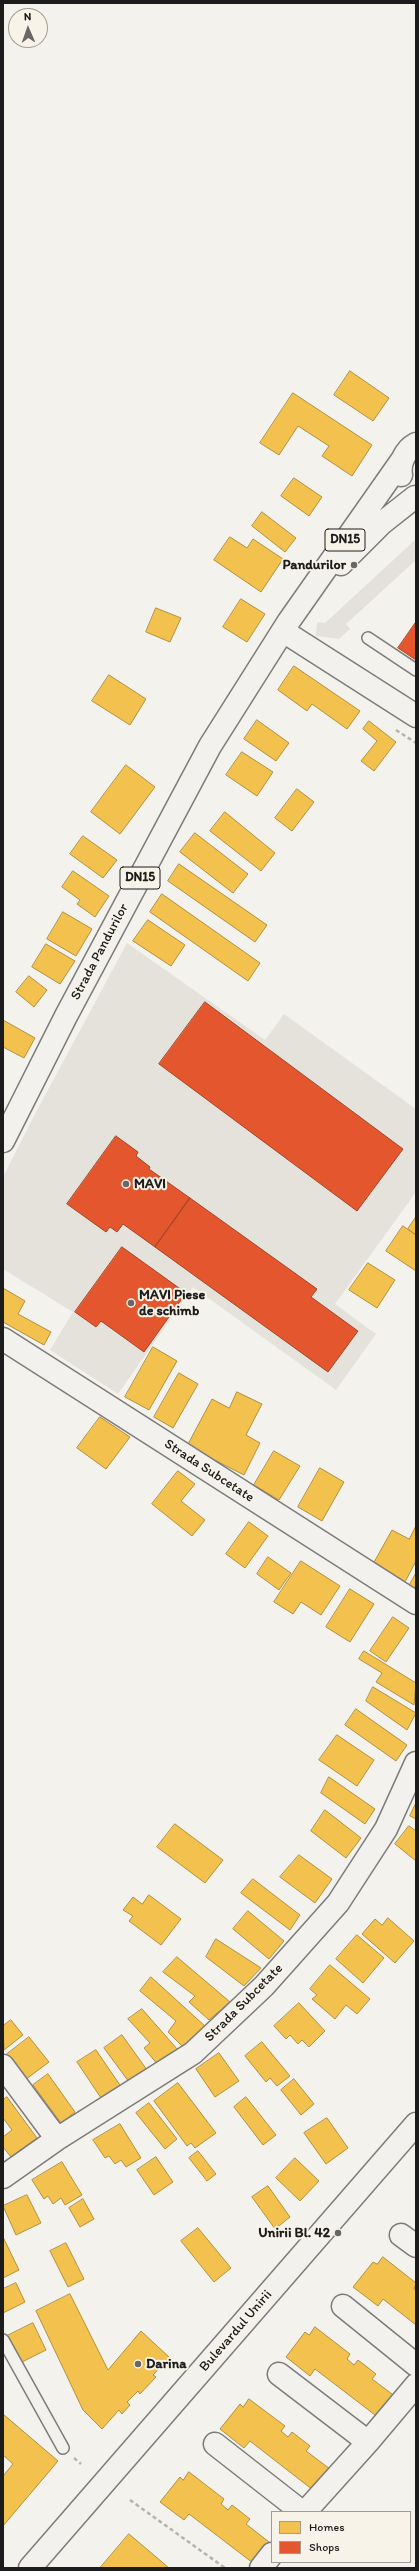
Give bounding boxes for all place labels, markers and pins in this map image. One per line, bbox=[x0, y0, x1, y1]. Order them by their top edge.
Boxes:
place label: Pandurilor bbox=[283, 557, 346, 573]
marker: Pandurilor bbox=[349, 560, 359, 570]
place label: MAVI bbox=[134, 1176, 166, 1192]
marker: MAVI bbox=[121, 1179, 131, 1189]
place label: MAVI Piese de schimb bbox=[139, 1287, 205, 1320]
marker: MAVI Piese de schimb bbox=[126, 1298, 136, 1308]
place label: Unirii Bl. 42 bbox=[258, 2225, 330, 2241]
marker: Unirii Bl. 42 bbox=[333, 2228, 343, 2238]
place label: Darina bbox=[146, 2356, 186, 2372]
marker: Darina bbox=[133, 2359, 143, 2369]

